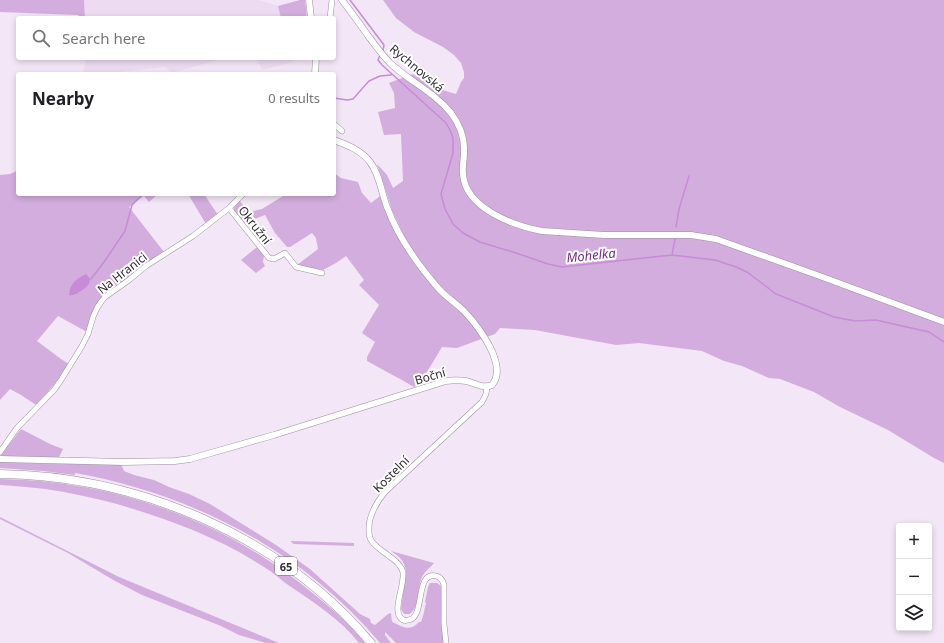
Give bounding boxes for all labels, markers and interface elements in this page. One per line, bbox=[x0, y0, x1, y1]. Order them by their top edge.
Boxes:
search box bbox=[16, 16, 336, 60]
icon: search bbox=[30, 27, 52, 49]
text: Search here bbox=[62, 28, 145, 48]
street label: Rychnovská bbox=[386, 40, 448, 96]
text: Nearby bbox=[32, 87, 94, 110]
text: 0 results bbox=[268, 89, 320, 107]
street label: Okružní bbox=[235, 202, 276, 248]
water label: Mohelka bbox=[565, 243, 617, 267]
street label: Na Hranici bbox=[94, 248, 150, 298]
street label: Boční bbox=[413, 363, 448, 388]
street label: Kostelní bbox=[369, 451, 414, 496]
map controls bbox=[896, 523, 932, 631]
button: + bbox=[896, 523, 932, 559]
road number: 65 bbox=[275, 557, 297, 575]
button: − bbox=[896, 559, 932, 595]
button: layers bbox=[896, 595, 932, 631]

